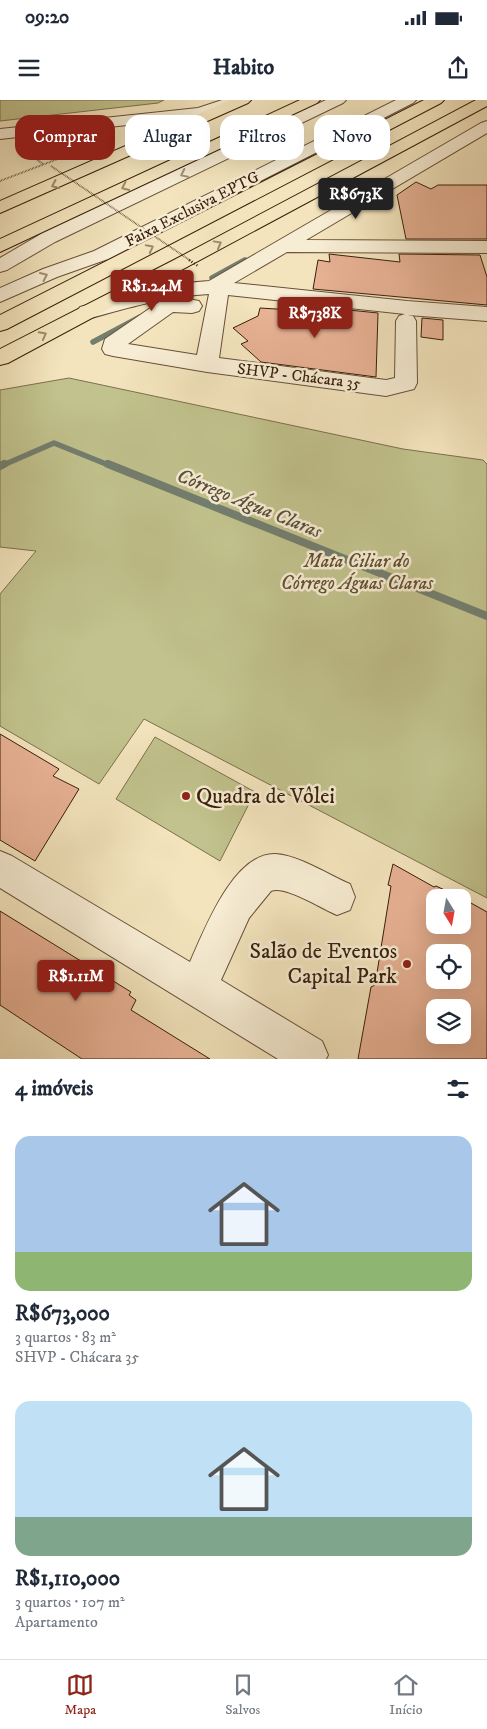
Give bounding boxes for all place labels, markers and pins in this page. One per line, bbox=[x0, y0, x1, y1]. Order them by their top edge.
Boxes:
pin: R$673K bbox=[315, 178, 397, 220]
pin: R$1.24M bbox=[106, 270, 198, 312]
pin: R$738K bbox=[274, 296, 356, 339]
place label: Quadra de Vôlei bbox=[196, 783, 335, 810]
marker: Quadra de Vôlei bbox=[180, 790, 192, 802]
place label: Salão de Eventos Capital Park bbox=[250, 938, 397, 990]
marker: Salão de Eventos Capital Park bbox=[401, 958, 413, 970]
pin: R$1.11M bbox=[30, 960, 122, 1002]

